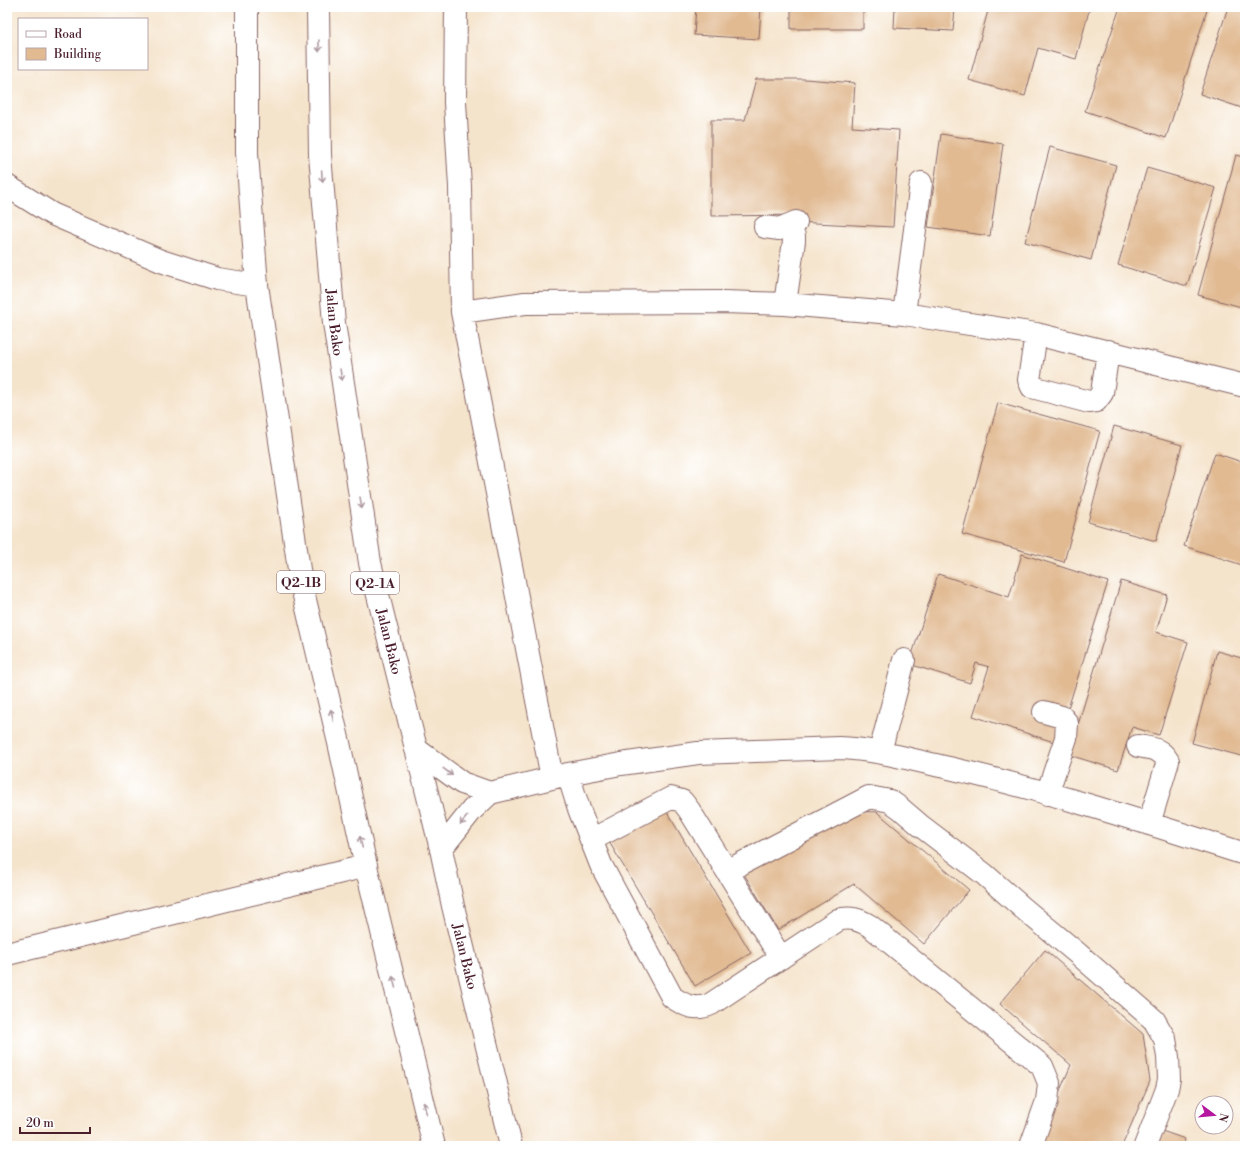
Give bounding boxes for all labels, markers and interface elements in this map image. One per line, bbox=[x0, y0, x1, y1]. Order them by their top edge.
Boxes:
legend bbox=[18, 18, 148, 70]
text: Road bbox=[54, 27, 82, 42]
one-way arrow bbox=[315, 39, 323, 52]
text: Building bbox=[53, 47, 102, 62]
one-way arrow bbox=[319, 169, 326, 182]
street label: Jalan Bako bbox=[321, 287, 347, 357]
one-way arrow bbox=[337, 368, 345, 381]
one-way arrow bbox=[357, 497, 365, 510]
road number: Q2-1B bbox=[277, 571, 325, 593]
road number: Q2-1A bbox=[351, 572, 399, 594]
street label: Jalan Bako bbox=[371, 606, 405, 677]
one-way arrow bbox=[328, 709, 336, 722]
one-way arrow bbox=[442, 768, 453, 776]
one-way arrow bbox=[460, 814, 469, 825]
one-way arrow bbox=[356, 836, 364, 849]
street label: Jalan Bako bbox=[447, 921, 481, 992]
one-way arrow bbox=[390, 976, 397, 989]
north arrow bbox=[1194, 1095, 1234, 1135]
one-way arrow bbox=[421, 1102, 428, 1115]
scale bar bbox=[20, 1109, 90, 1135]
text: N bbox=[1215, 1111, 1231, 1124]
text: 20 m bbox=[26, 1116, 54, 1131]

